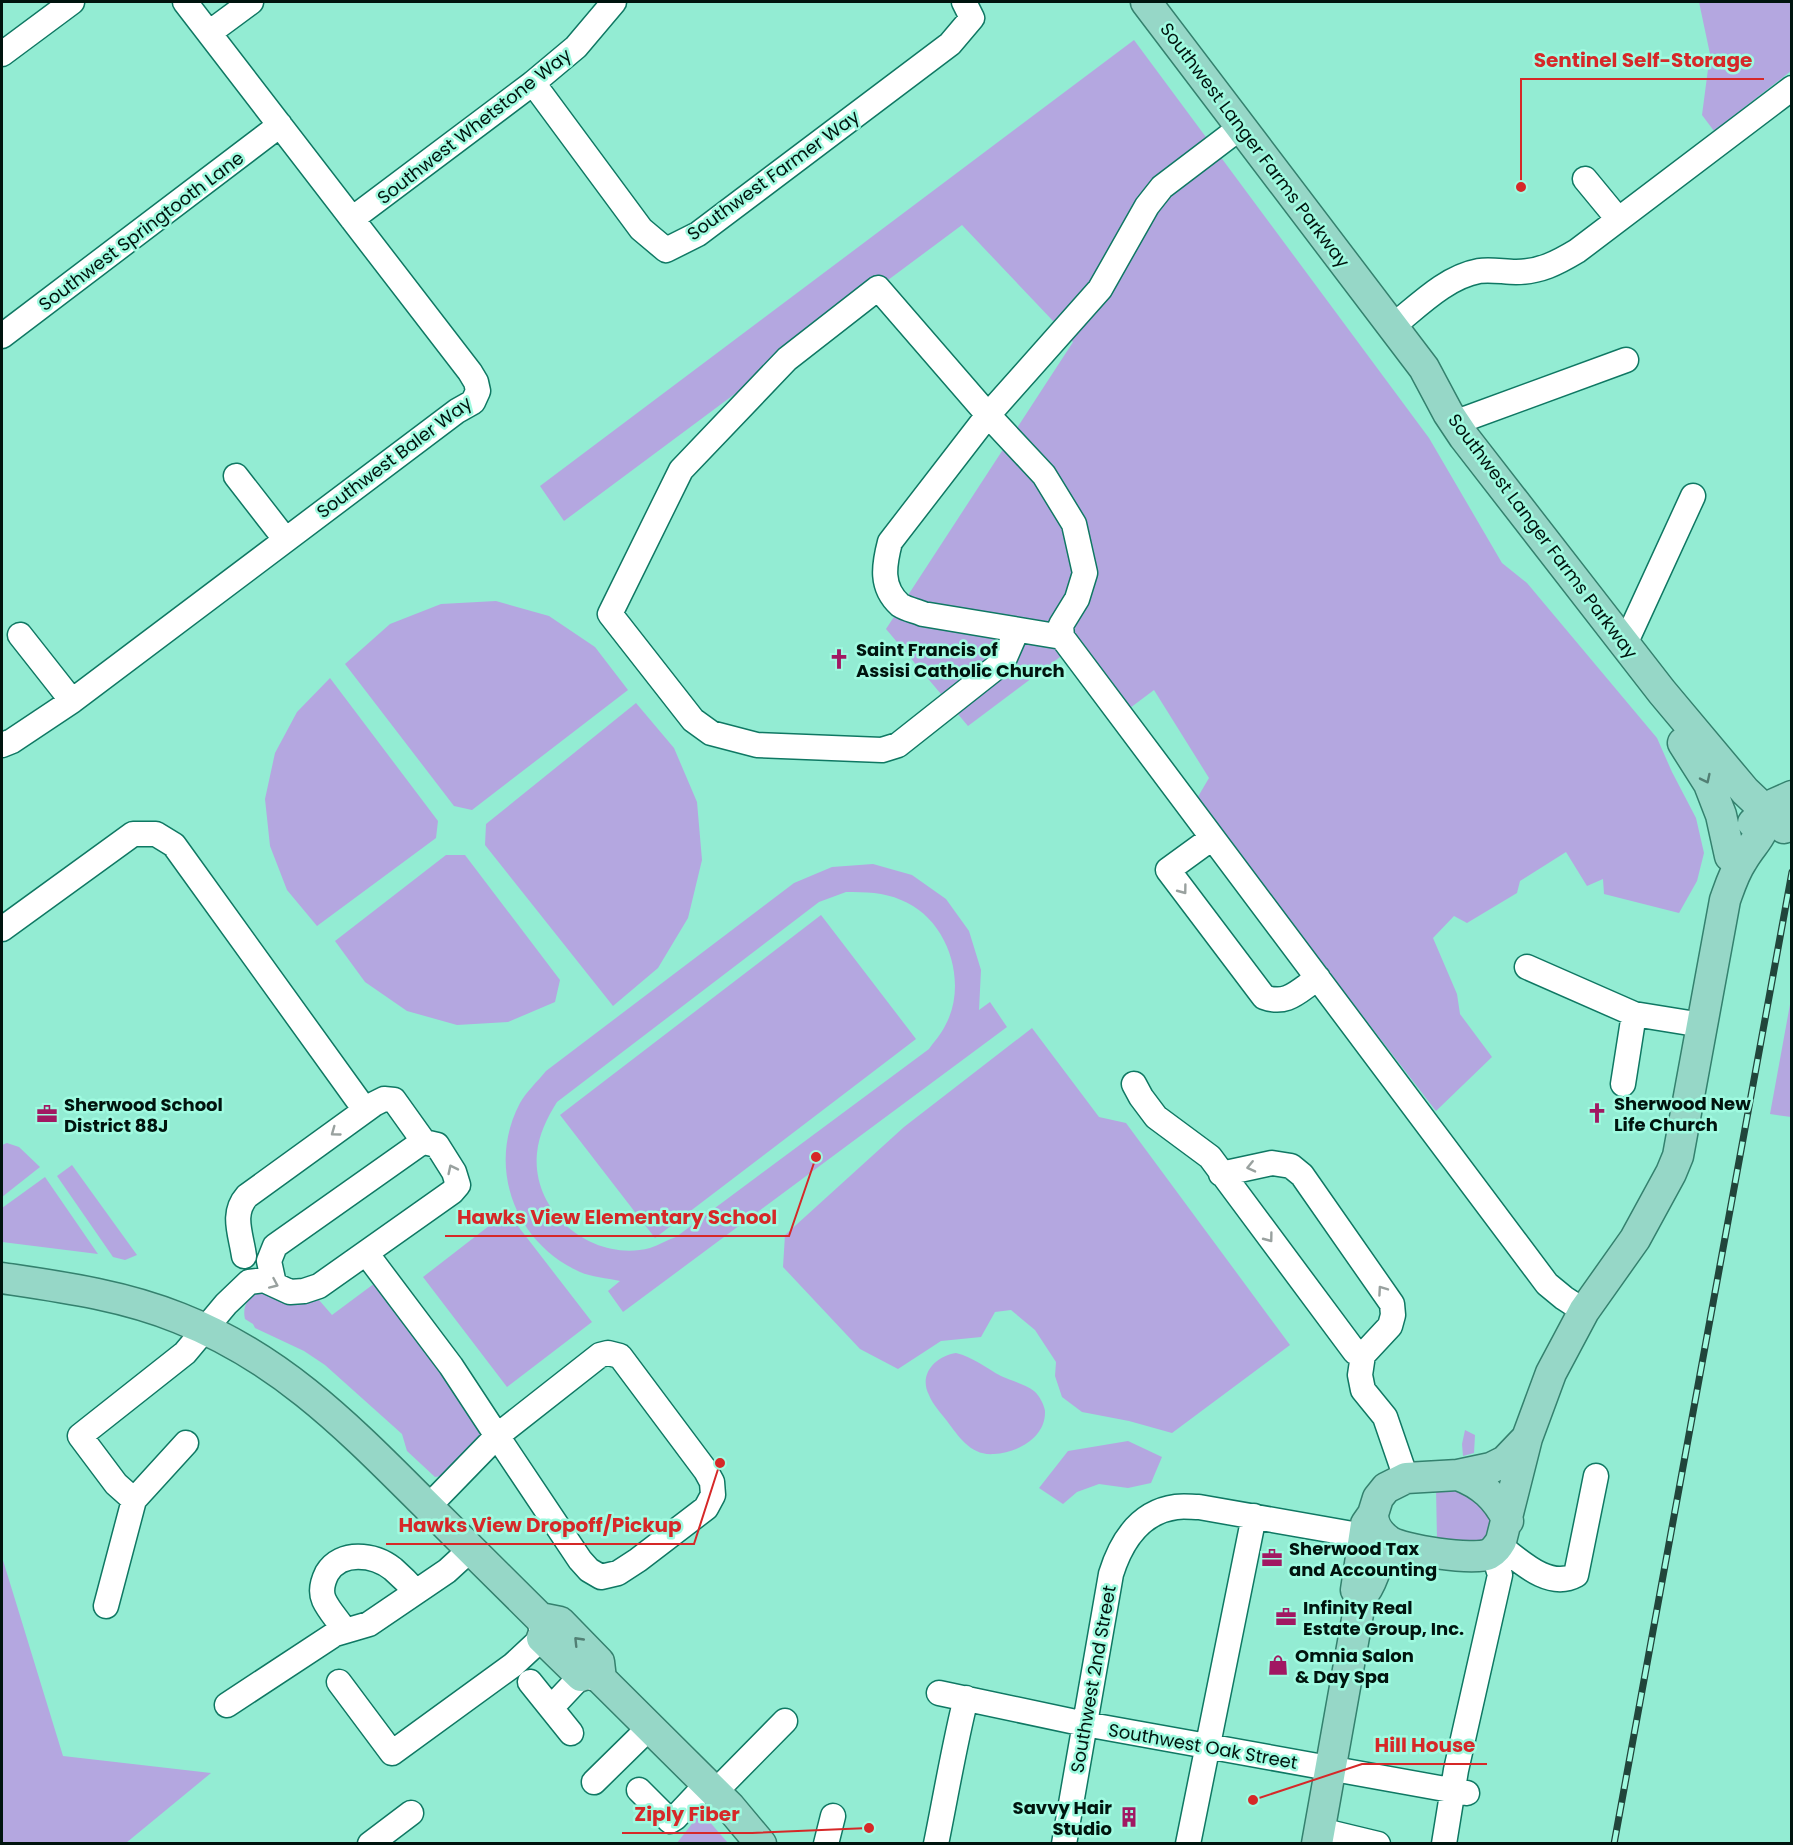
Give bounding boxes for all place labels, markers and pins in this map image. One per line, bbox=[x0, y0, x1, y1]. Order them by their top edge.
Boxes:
callout: Sentinel Self-Storage bbox=[1521, 41, 1764, 79]
place label: Saint Francis of Assisi Catholic Church bbox=[856, 637, 1065, 683]
church icon: Saint Francis of Assisi Catholic Church bbox=[827, 647, 851, 671]
place label: Sherwood New Life Church bbox=[1614, 1091, 1751, 1137]
place label: Sherwood School District 88J bbox=[64, 1092, 223, 1138]
church icon: Sherwood New Life Church bbox=[1585, 1101, 1609, 1125]
office icon: Sherwood School District 88J bbox=[35, 1102, 59, 1126]
callout: Hawks View Elementary School bbox=[445, 1198, 789, 1236]
callout: Hawks View Dropoff/Pickup bbox=[386, 1506, 694, 1544]
place label: Sherwood Tax and Accounting bbox=[1289, 1536, 1437, 1582]
office icon: Sherwood Tax and Accounting bbox=[1260, 1546, 1284, 1570]
place label: Infinity Real Estate Group, Inc. bbox=[1303, 1595, 1464, 1641]
office icon: Infinity Real Estate Group, Inc. bbox=[1274, 1605, 1298, 1629]
place label: Omnia Salon & Day Spa bbox=[1295, 1643, 1414, 1689]
shop icon: Omnia Salon & Day Spa bbox=[1266, 1653, 1290, 1677]
callout: Hill House bbox=[1362, 1726, 1487, 1764]
callout: Ziply Fiber bbox=[622, 1795, 752, 1833]
place label: Savvy Hair Studio bbox=[1013, 1795, 1112, 1841]
building icon: Savvy Hair Studio bbox=[1117, 1805, 1141, 1829]

